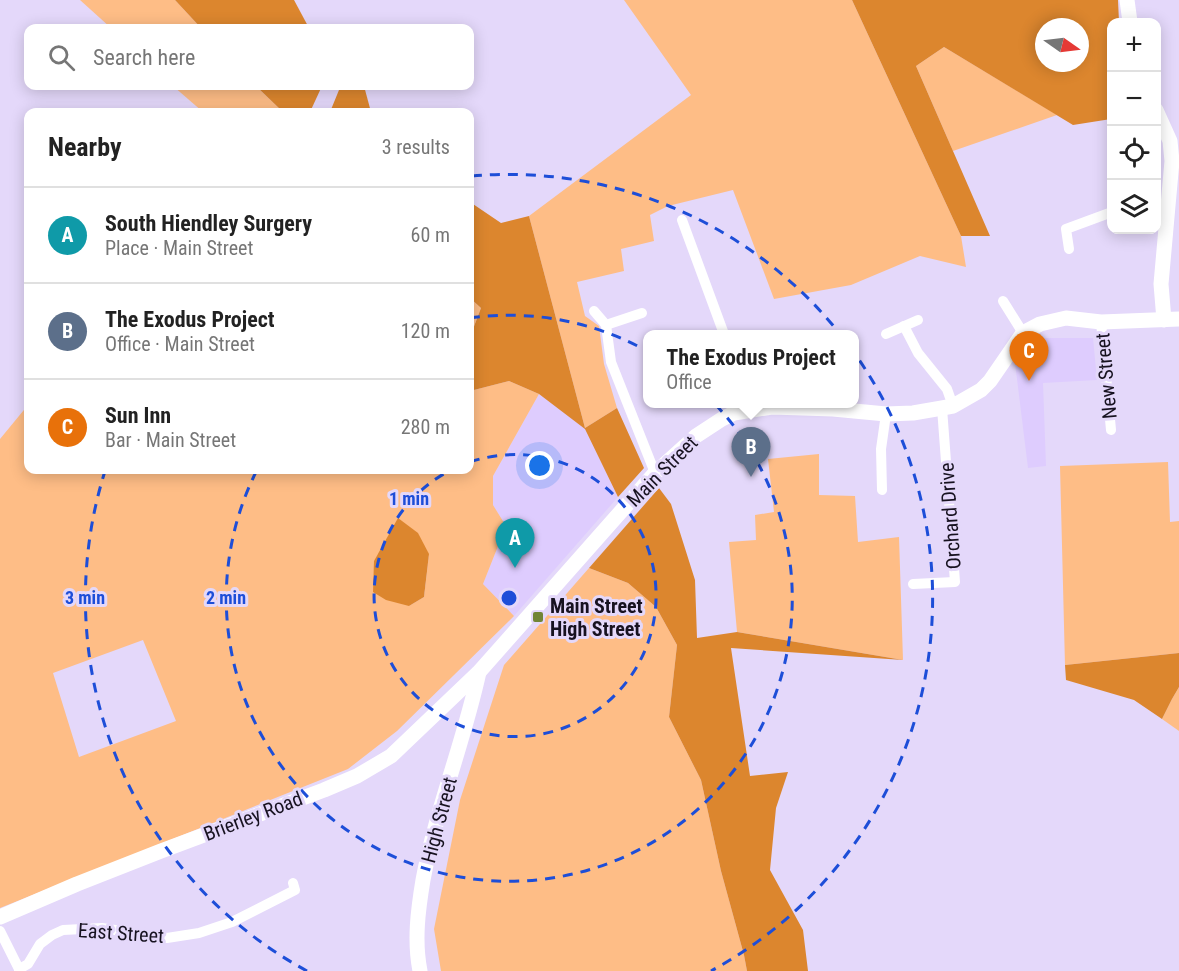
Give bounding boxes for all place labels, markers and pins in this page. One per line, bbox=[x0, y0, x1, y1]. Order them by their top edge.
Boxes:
pin: C bbox=[1010, 332, 1048, 381]
pin: B bbox=[732, 428, 771, 477]
pin: A bbox=[496, 518, 534, 568]
centre of rings bbox=[499, 588, 519, 608]
place label: Main Street High Street bbox=[550, 594, 643, 641]
marker: Main Street High Street bbox=[531, 610, 545, 624]

